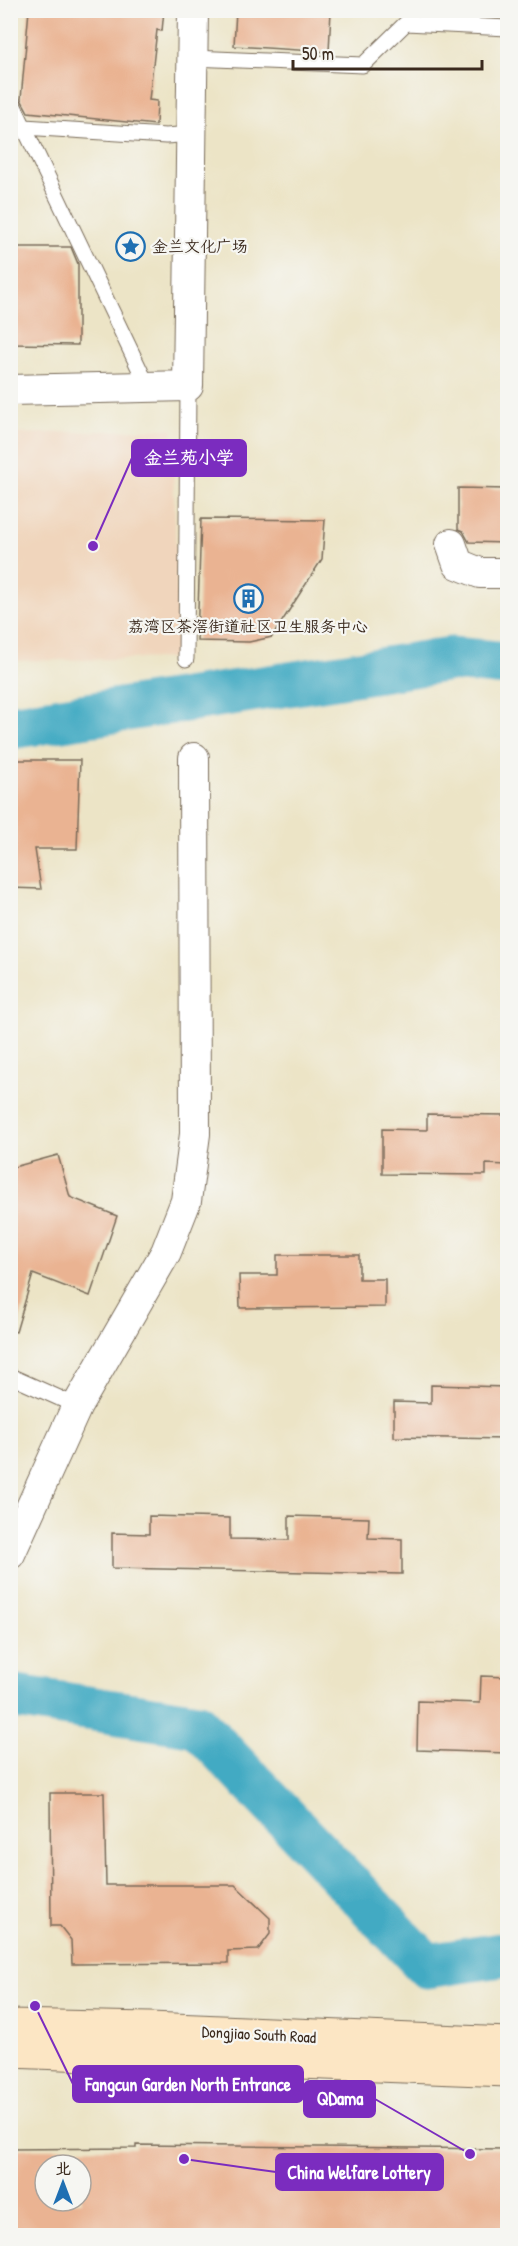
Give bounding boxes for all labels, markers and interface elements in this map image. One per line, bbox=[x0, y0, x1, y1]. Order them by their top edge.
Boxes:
scale bar bbox=[293, 33, 482, 71]
text: 50 m bbox=[302, 41, 334, 66]
place icon: 金兰文化广场 bbox=[115, 230, 147, 262]
place label: 金兰文化广场 bbox=[152, 235, 248, 257]
callout: 金兰苑小学 bbox=[132, 440, 246, 476]
text: 金兰苑小学 bbox=[144, 445, 234, 470]
building icon: 荔湾区茶滘街道社区卫生服务中心 bbox=[232, 582, 264, 614]
place label: 荔湾区茶滘街道社区卫生服务中心 bbox=[128, 615, 368, 637]
street label: Dongjiao South Road bbox=[201, 2020, 317, 2048]
callout: Fangcun Garden North Entrance bbox=[73, 2066, 303, 2102]
text: Fangcun Garden North Entrance bbox=[84, 2072, 292, 2098]
callout: QDama bbox=[304, 2081, 375, 2117]
text: QDama bbox=[317, 2086, 364, 2111]
north arrow bbox=[33, 2153, 93, 2213]
callout: China Welfare Lottery bbox=[276, 2154, 443, 2190]
text: 北 bbox=[55, 2157, 71, 2179]
text: China Welfare Lottery bbox=[287, 2160, 431, 2186]

